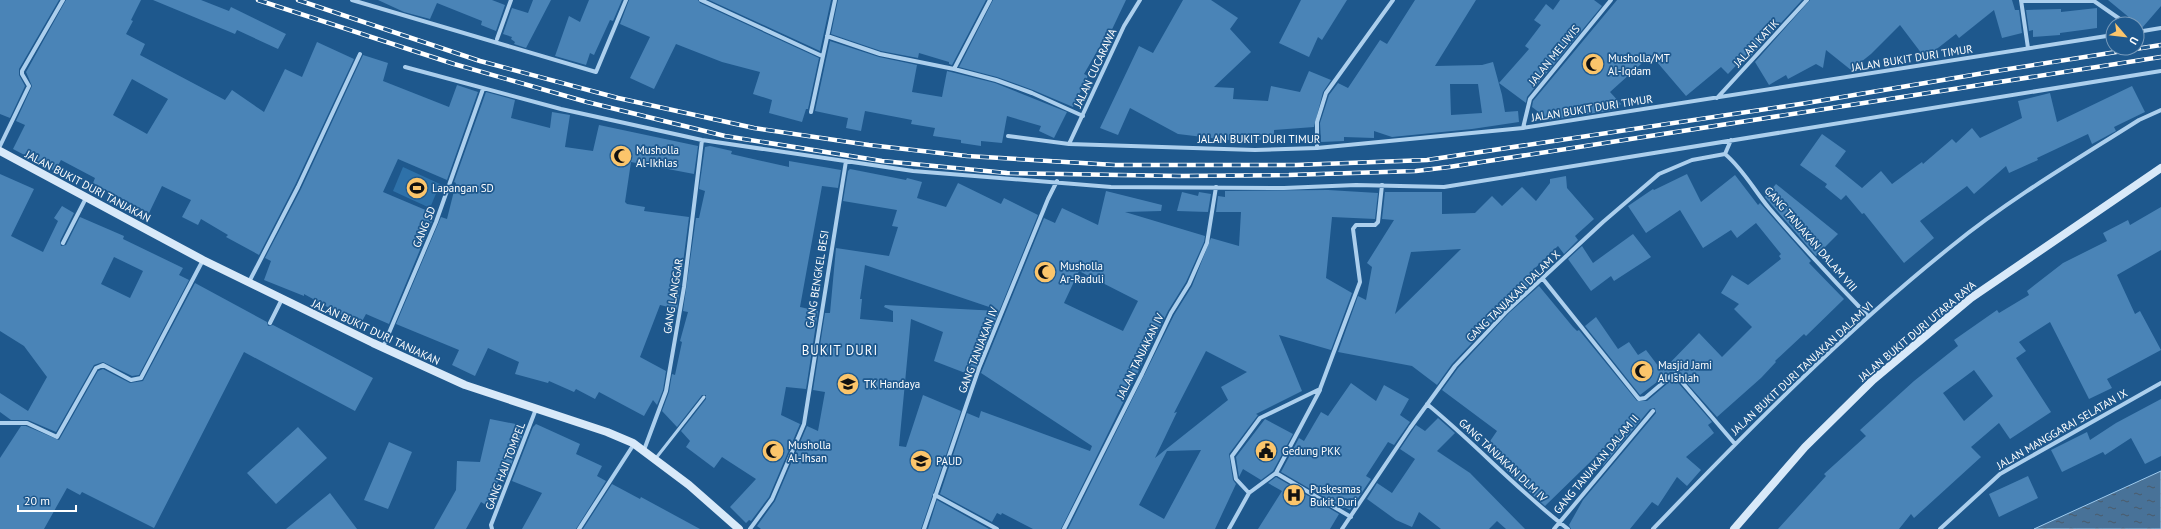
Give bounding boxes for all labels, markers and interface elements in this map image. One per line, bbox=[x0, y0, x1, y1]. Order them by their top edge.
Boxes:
street label: JALAN KATIK bbox=[1730, 16, 1782, 71]
north arrow bbox=[2105, 16, 2145, 56]
street label: JALAN MELIWIS bbox=[1525, 22, 1583, 89]
street label: JALAN CUCARAWA bbox=[1070, 26, 1120, 111]
text: U bbox=[2126, 34, 2142, 47]
street label: JALAN BUKIT DURI TIMUR bbox=[1849, 41, 1974, 75]
mosque icon: Musholla/MT Al-Iqdam bbox=[1580, 51, 1606, 77]
place label: Musholla/MT Al-Iqdam bbox=[1608, 51, 1670, 78]
street label: JALAN BUKIT DURI TIMUR bbox=[1529, 91, 1654, 125]
street label: JALAN BUKIT DURI TIMUR bbox=[1197, 132, 1321, 146]
mosque icon: Musholla Al-Ikhlas bbox=[608, 143, 634, 169]
place label: Musholla Al-Ikhlas bbox=[636, 143, 679, 170]
street label: JALAN BUKIT DURI TANJAKAN bbox=[22, 146, 153, 225]
sports icon: Lapangan SD bbox=[404, 175, 430, 201]
place label: Lapangan SD bbox=[432, 181, 494, 195]
street label: GANG TANJAKAN DALAM VIII bbox=[1762, 184, 1860, 294]
street label: GANG SD bbox=[409, 204, 439, 250]
street label: GANG BENGKEL BESI bbox=[802, 229, 832, 329]
street label: GANG TANJAKAN DALAM X bbox=[1463, 247, 1563, 345]
street label: GANG LANGGAR bbox=[660, 257, 686, 335]
mosque icon: Musholla Ar-Raduli bbox=[1032, 259, 1058, 285]
place label: Musholla Ar-Raduli bbox=[1060, 259, 1104, 286]
street label: JALAN BUKIT DURI UTARA RAYA bbox=[1855, 277, 1979, 385]
street label: JALAN BUKIT DURI TANJAKAN bbox=[309, 296, 442, 368]
street label: JALAN BUKIT DURI TANJAKAN DALAM VI bbox=[1727, 298, 1876, 438]
street label: GANG TANJAKAN IV bbox=[955, 304, 1001, 395]
street label: JALAN TANJAKAN IV bbox=[1113, 310, 1167, 402]
district label: BUKIT DURI bbox=[802, 342, 878, 359]
mosque icon: Masjid Jami Al Ishlah bbox=[1629, 358, 1655, 384]
place label: Masjid Jami Al Ishlah bbox=[1658, 358, 1712, 385]
school or university icon: TK Handaya bbox=[835, 371, 861, 397]
place label: TK Handaya bbox=[864, 377, 920, 391]
street label: JALAN MANGGARAI SELATAN IX bbox=[1993, 386, 2130, 473]
street label: GANG TANJAKAN DALAM II bbox=[1550, 411, 1642, 517]
street label: GANG TANJAKAN DLM IV bbox=[1456, 415, 1551, 505]
street label: GANG HAJI TOMPEL bbox=[482, 420, 528, 512]
mosque icon: Musholla Al-Ihsan bbox=[760, 438, 786, 464]
place label: Musholla Al-Ihsan bbox=[788, 438, 831, 465]
public building icon: Gedung PKK bbox=[1253, 438, 1279, 464]
place label: Gedung PKK bbox=[1282, 444, 1341, 458]
school or university icon: PAUD bbox=[908, 448, 934, 474]
place label: PAUD bbox=[936, 454, 962, 468]
hospital icon: Puskesmas Bukit Duri bbox=[1281, 482, 1307, 508]
place label: Puskesmas Bukit Duri bbox=[1310, 482, 1361, 509]
scale bar bbox=[18, 487, 76, 513]
text: 20 m bbox=[24, 493, 50, 508]

